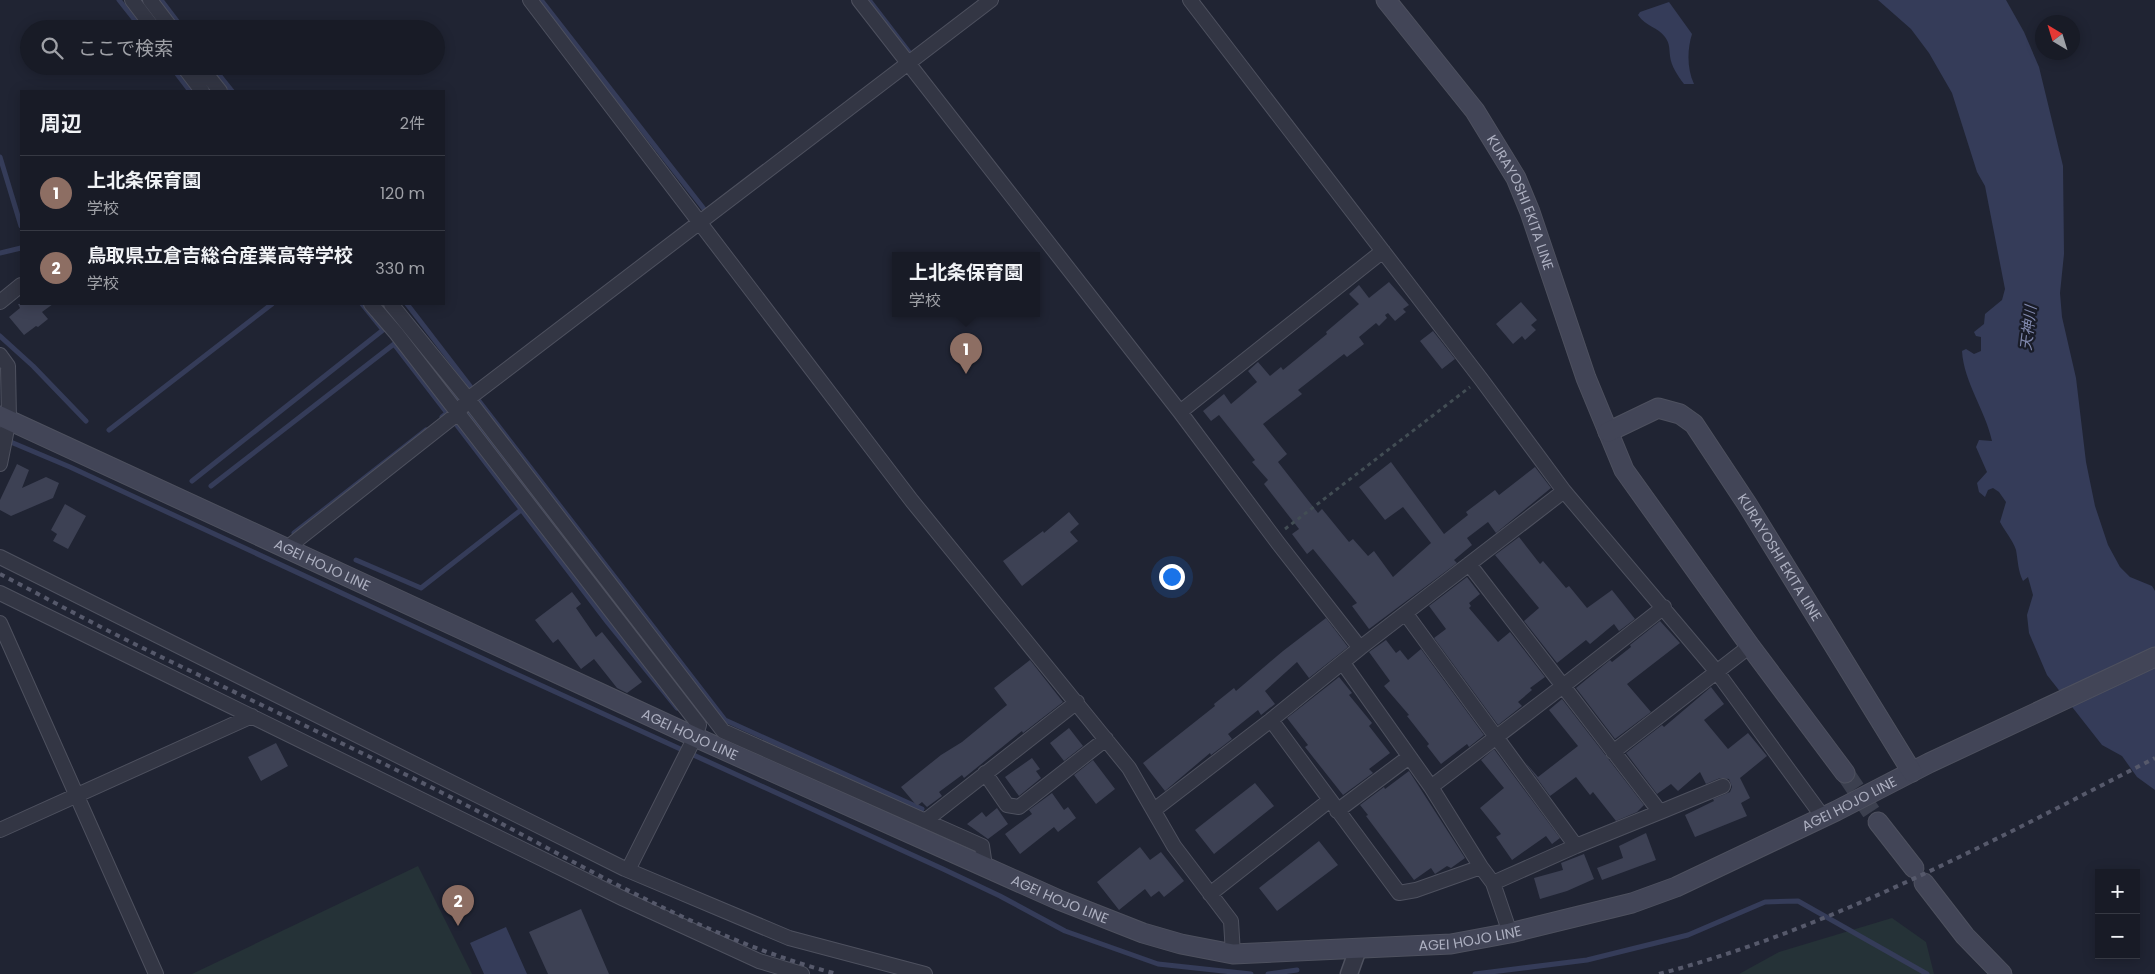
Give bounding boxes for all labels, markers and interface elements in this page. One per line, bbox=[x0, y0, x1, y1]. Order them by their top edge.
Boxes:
north arrow bbox=[2035, 15, 2080, 60]
search box bbox=[20, 20, 445, 75]
icon: search bbox=[38, 34, 66, 62]
text: ここで検索 bbox=[78, 35, 173, 62]
text: 周辺 bbox=[40, 109, 82, 138]
text: 2件 bbox=[400, 112, 425, 135]
street label: KURAYOSHI EKITA LINE bbox=[1482, 131, 1559, 273]
text: 上北条保育園 bbox=[87, 167, 201, 194]
text: 1 bbox=[53, 182, 59, 205]
text: 120 m bbox=[380, 182, 425, 205]
text: 学校 bbox=[87, 197, 119, 220]
text: 鳥取県立倉吉総合産業高等学校 bbox=[87, 242, 353, 269]
popup bbox=[892, 252, 1040, 317]
text: 2 bbox=[51, 257, 61, 280]
text: 330 m bbox=[375, 257, 425, 280]
text: 上北条保育園 bbox=[909, 259, 1023, 286]
text: 学校 bbox=[87, 272, 119, 295]
text: 学校 bbox=[909, 289, 941, 312]
water label: 天神川 bbox=[2015, 302, 2041, 352]
pin: 1 bbox=[950, 333, 982, 374]
street label: KURAYOSHI EKITA LINE bbox=[1733, 490, 1827, 625]
street label: AGEI HOJO LINE bbox=[271, 534, 374, 596]
your location bbox=[1159, 564, 1185, 590]
street label: AGEI HOJO LINE bbox=[638, 704, 742, 765]
street label: AGEI HOJO LINE bbox=[1798, 771, 1900, 836]
map controls bbox=[2095, 869, 2140, 959]
button: + bbox=[2095, 869, 2140, 914]
street label: AGEI HOJO LINE bbox=[1008, 870, 1112, 929]
pin: 2 bbox=[442, 885, 474, 926]
button: − bbox=[2095, 914, 2140, 959]
street label: AGEI HOJO LINE bbox=[1418, 920, 1524, 955]

